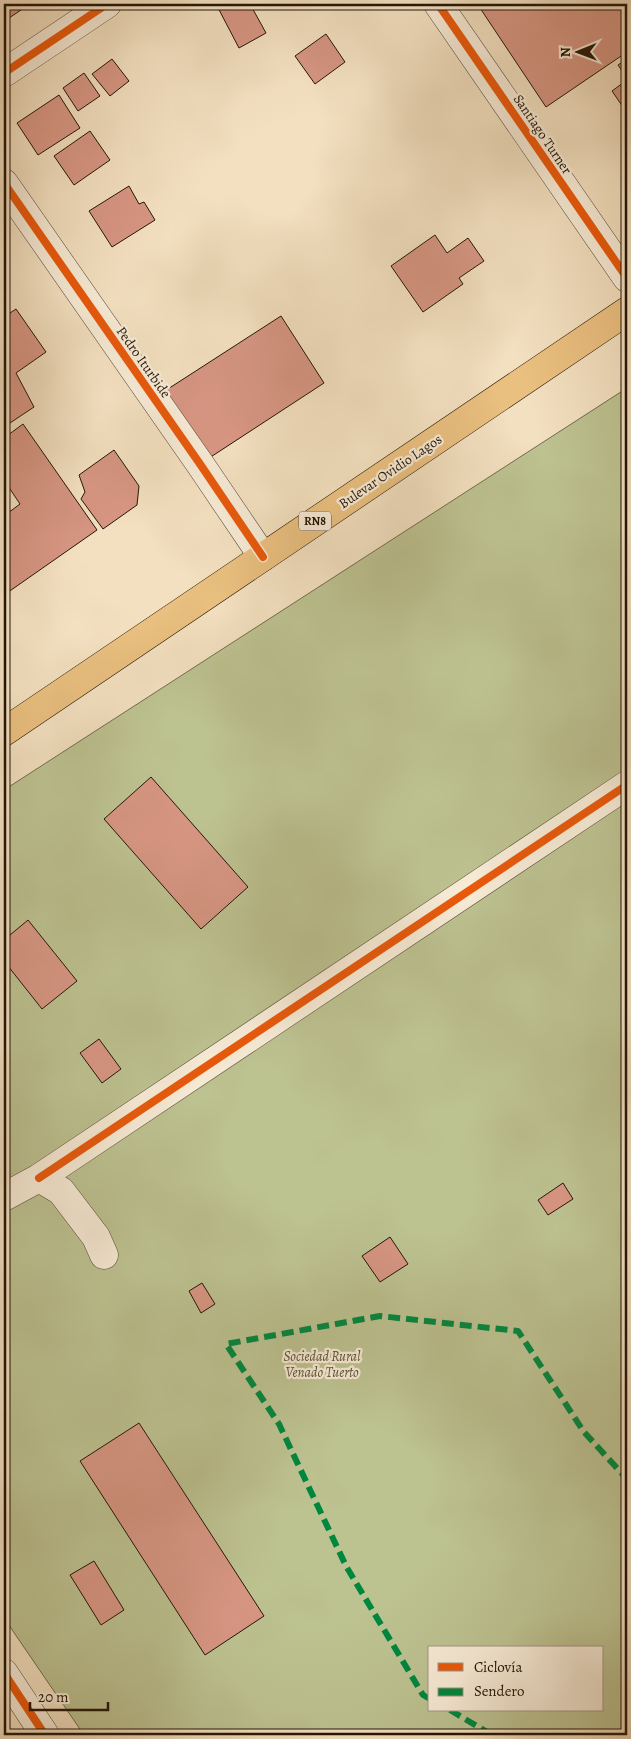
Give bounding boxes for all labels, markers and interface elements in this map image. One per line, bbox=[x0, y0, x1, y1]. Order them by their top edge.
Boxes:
north arrow bbox=[554, 28, 604, 78]
text: N bbox=[556, 47, 575, 57]
street label: Santiago Turner bbox=[509, 91, 577, 179]
street label: Pedro Iturbide bbox=[112, 323, 175, 402]
street label: Bulevar Ovidio Lagos bbox=[335, 430, 446, 513]
road number: RN8 bbox=[299, 512, 331, 530]
park label: Sociedad Rural Venado Tuerto bbox=[283, 1347, 361, 1382]
legend bbox=[428, 1646, 604, 1712]
text: Ciclovía bbox=[474, 1657, 522, 1677]
scale bar bbox=[30, 1679, 108, 1711]
text: Sendero bbox=[474, 1681, 524, 1701]
text: 20 m bbox=[38, 1687, 69, 1707]

